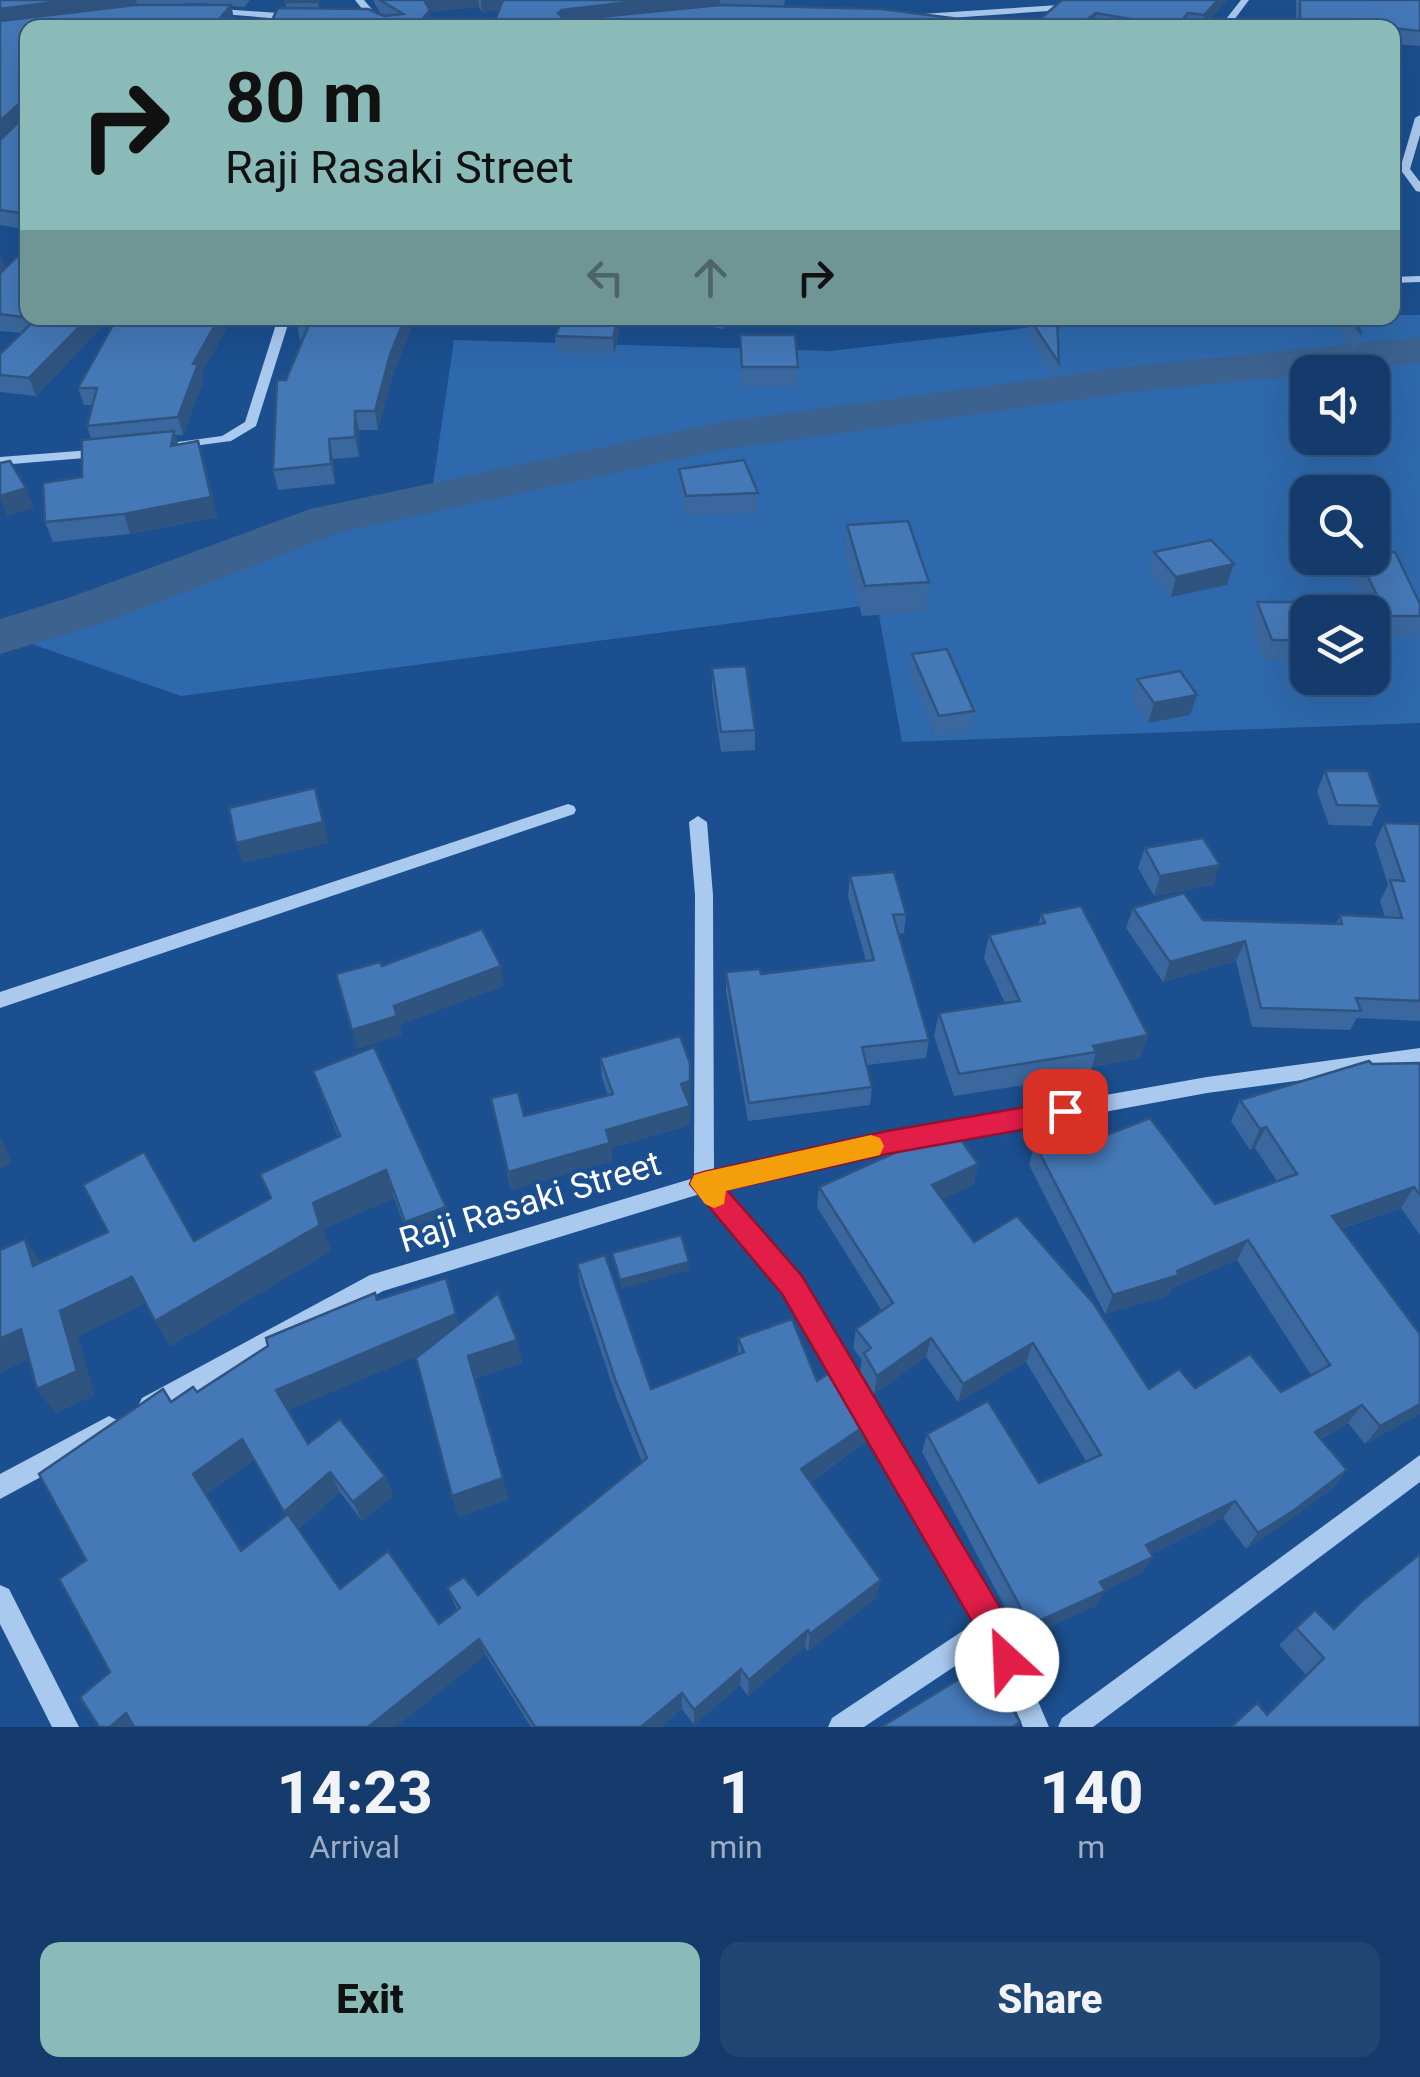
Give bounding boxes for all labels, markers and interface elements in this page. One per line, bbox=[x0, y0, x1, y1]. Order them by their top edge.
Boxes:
text: 80 m bbox=[225, 57, 383, 139]
icon: right bbox=[60, 60, 190, 190]
text: Raji Rasaki Street bbox=[225, 141, 574, 194]
icon: left bbox=[578, 250, 633, 305]
icon: ahead bbox=[683, 250, 738, 305]
icon: right bbox=[788, 250, 843, 305]
map controls bbox=[1290, 355, 1390, 695]
button: sound bbox=[1290, 355, 1390, 455]
button: search bbox=[1290, 475, 1390, 575]
button: layers bbox=[1290, 595, 1390, 695]
pin bbox=[1023, 1069, 1108, 1154]
icon: arrive bbox=[1038, 1084, 1093, 1139]
street label: Raji Rasaki Street bbox=[394, 1143, 666, 1261]
position arrow bbox=[955, 1608, 1059, 1712]
text: 14:23 bbox=[277, 1757, 433, 1828]
text: 1 bbox=[719, 1757, 753, 1828]
text: 140 bbox=[1039, 1757, 1143, 1828]
text: Arrival bbox=[309, 1828, 400, 1866]
text: min bbox=[709, 1828, 763, 1866]
text: m bbox=[1077, 1828, 1105, 1866]
button: Exit bbox=[40, 1942, 700, 2057]
button: Share bbox=[720, 1942, 1380, 2057]

